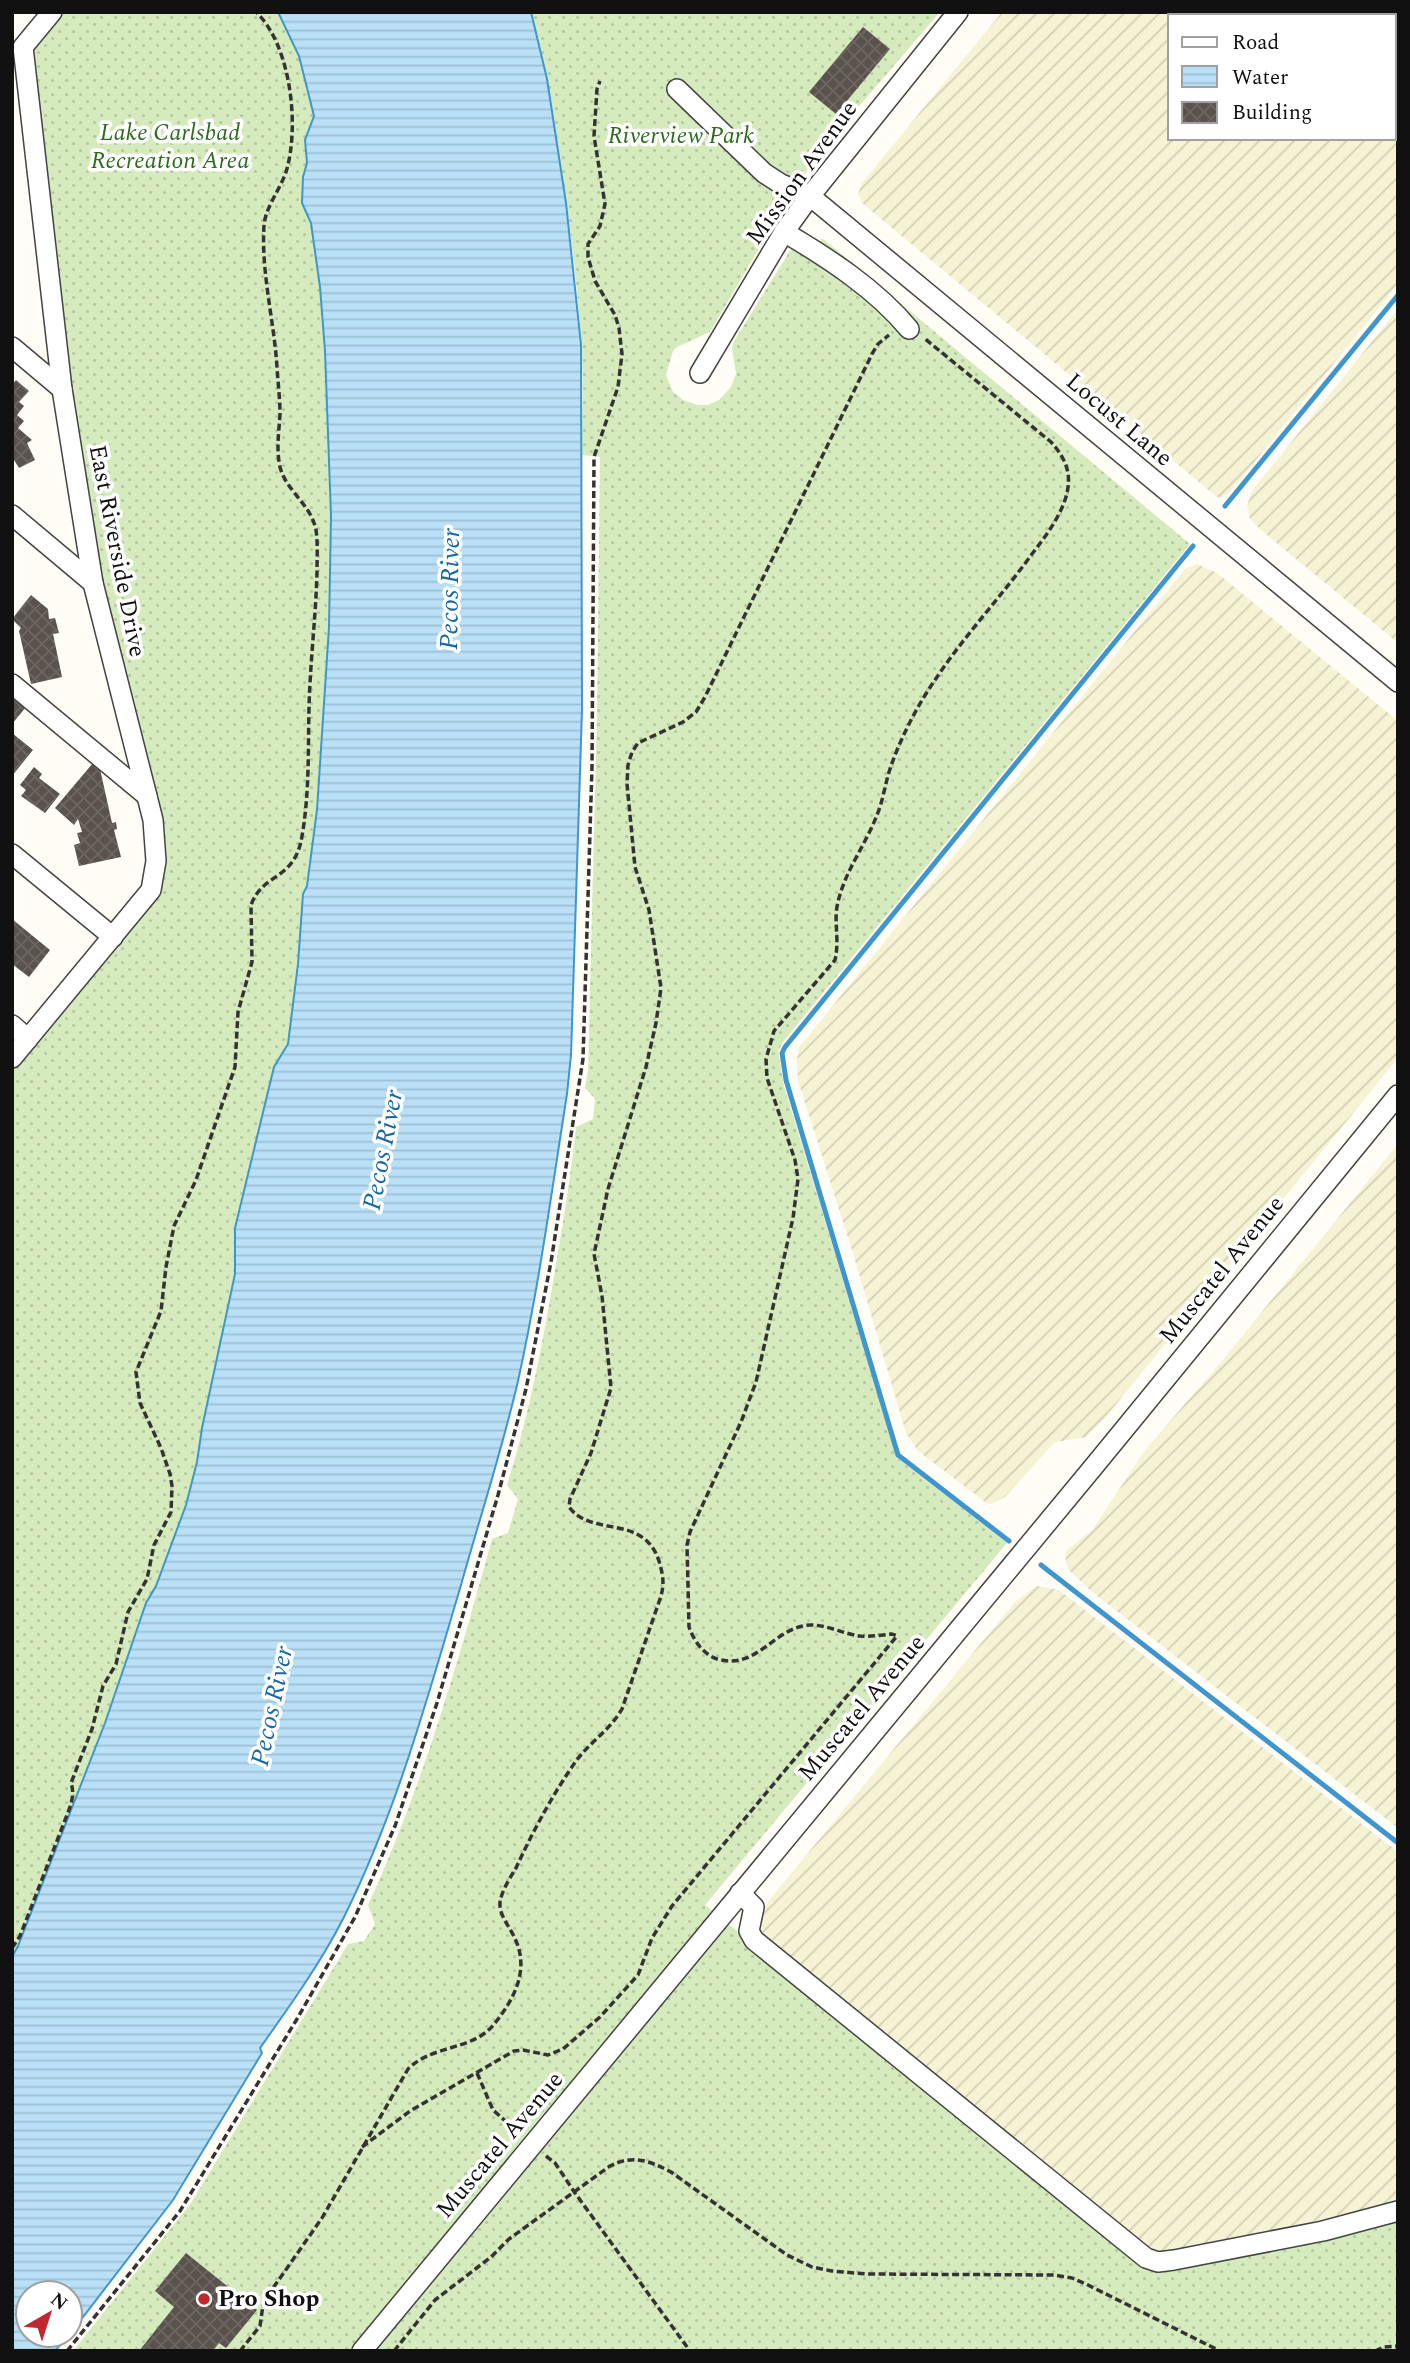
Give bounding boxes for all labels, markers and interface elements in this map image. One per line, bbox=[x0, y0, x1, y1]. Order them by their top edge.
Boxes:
legend bbox=[1168, 14, 1396, 140]
text: Road bbox=[1232, 27, 1279, 59]
text: Water bbox=[1232, 62, 1288, 94]
street label: Mission Avenue bbox=[737, 93, 867, 253]
text: Building bbox=[1232, 97, 1312, 129]
park label: Lake Carlsbad Recreation Area bbox=[91, 115, 249, 179]
park label: Riverview Park bbox=[608, 118, 754, 154]
street label: Locust Lane bbox=[1058, 364, 1180, 476]
street label: East Riverside Drive bbox=[79, 442, 155, 660]
water label: Pecos River bbox=[429, 527, 471, 650]
water label: Pecos River bbox=[352, 1085, 414, 1214]
street label: Muscatel Avenue bbox=[1151, 1188, 1293, 1352]
street label: Muscatel Avenue bbox=[790, 1627, 934, 1789]
water label: Pecos River bbox=[240, 1641, 304, 1770]
street label: Muscatel Avenue bbox=[428, 2064, 572, 2226]
north arrow bbox=[14, 2279, 84, 2349]
place label: Pro Shop bbox=[218, 2281, 319, 2317]
text: N bbox=[44, 2286, 74, 2318]
marker: Pro Shop bbox=[196, 2291, 212, 2307]

